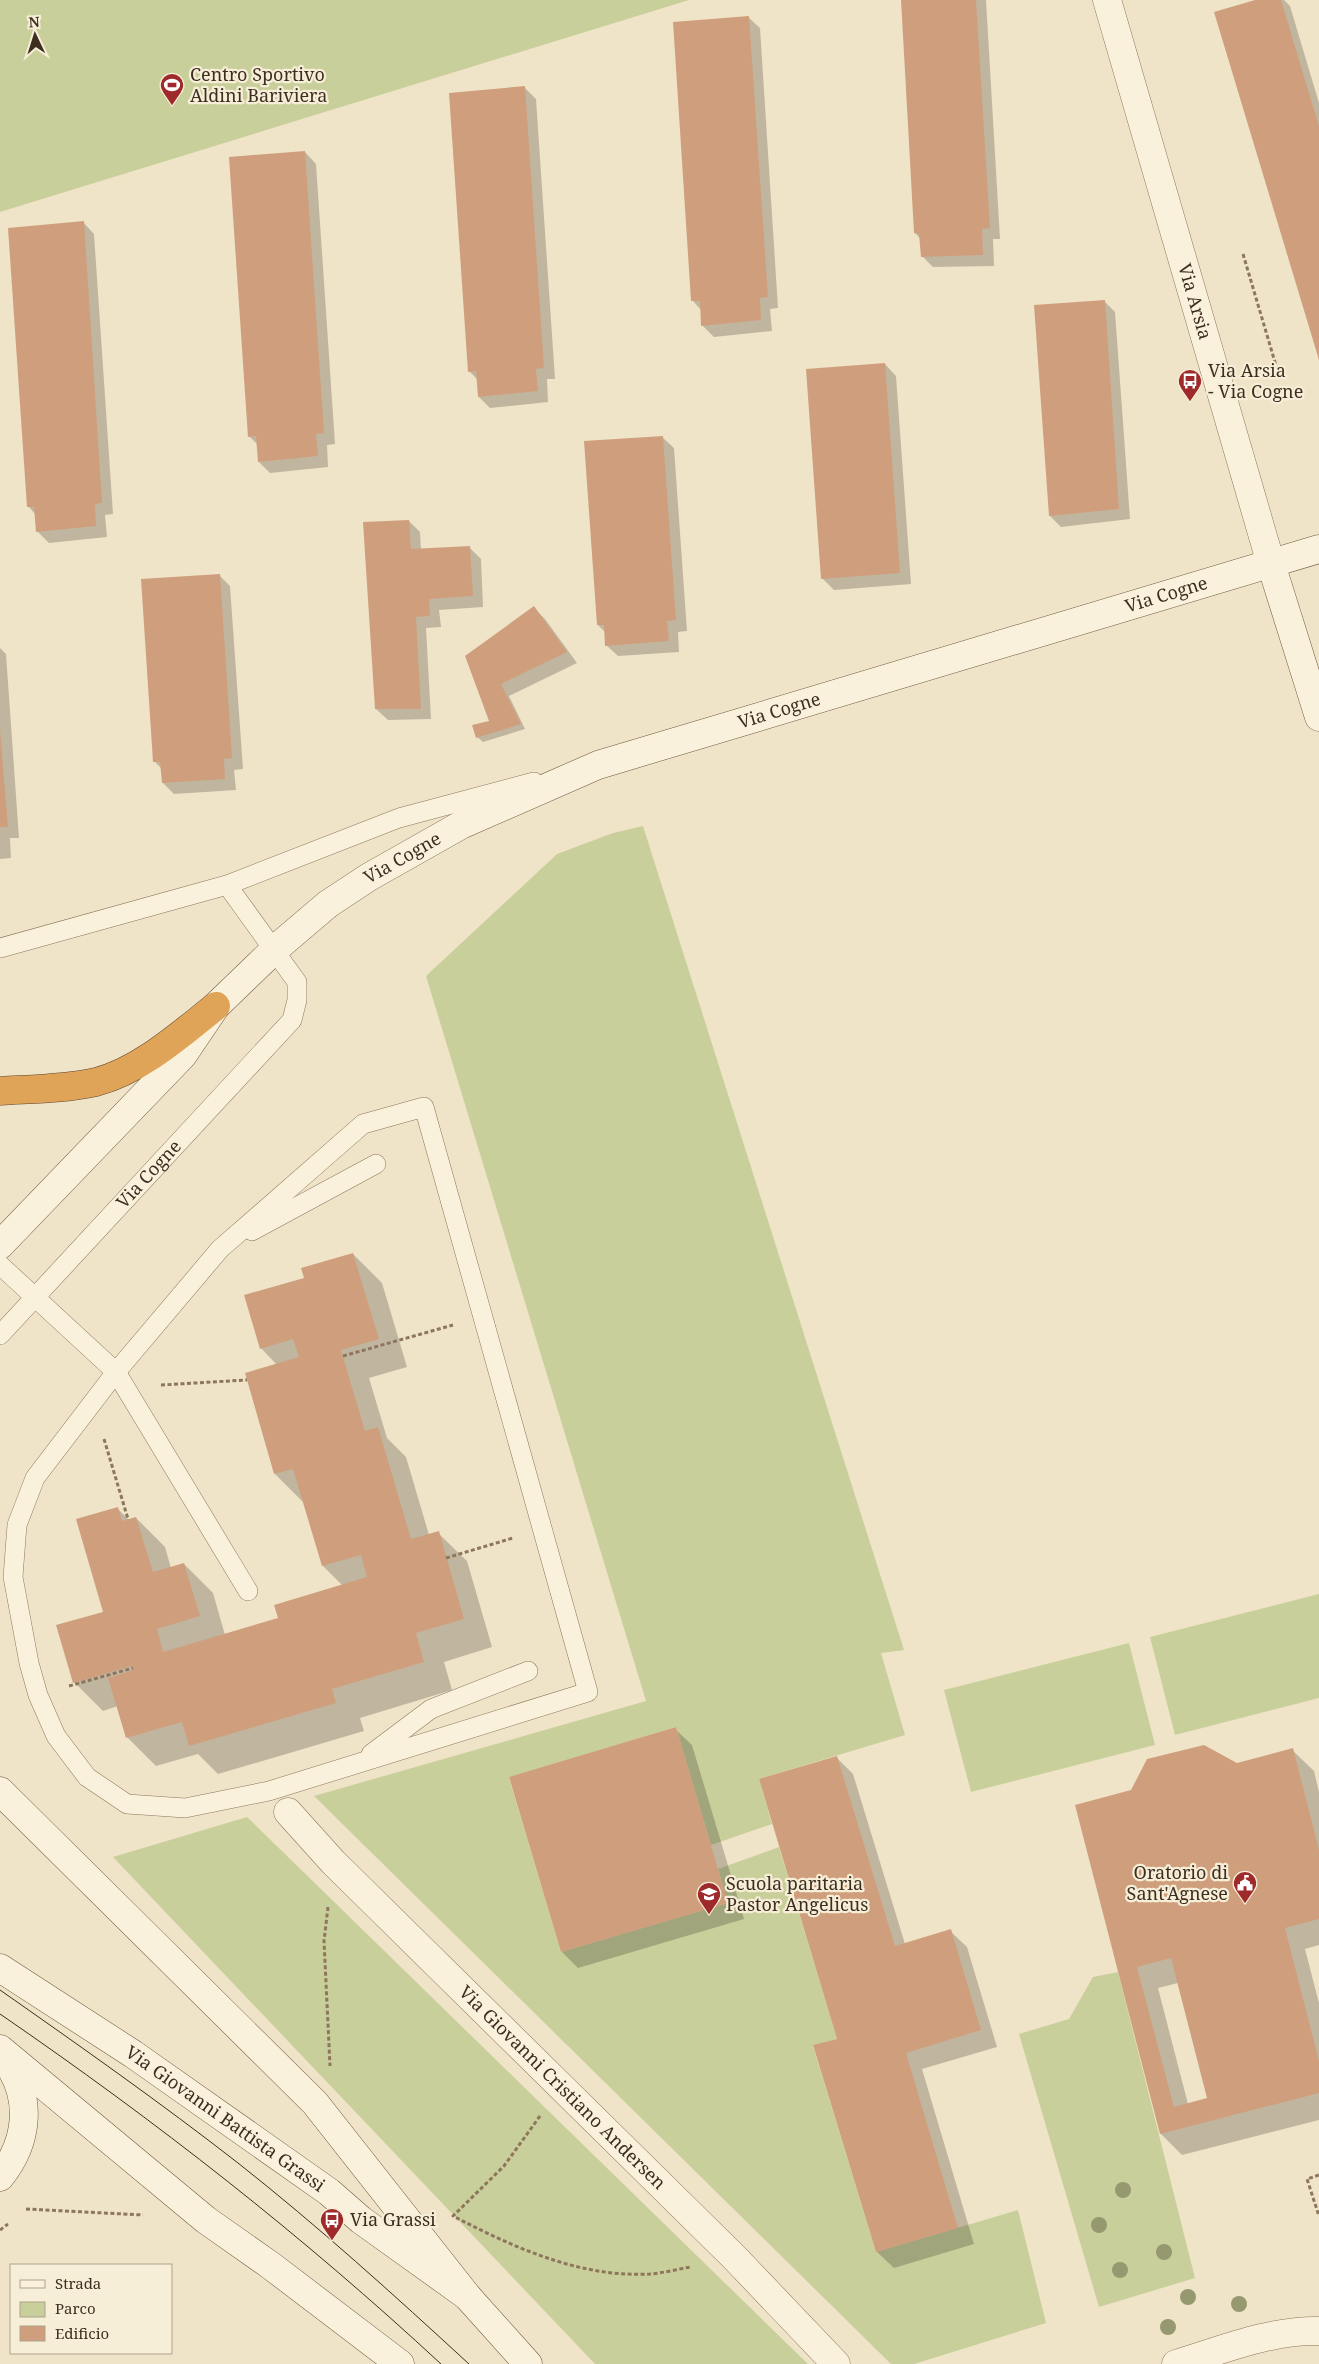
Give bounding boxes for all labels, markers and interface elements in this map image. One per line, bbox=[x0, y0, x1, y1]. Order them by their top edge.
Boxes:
north arrow bbox=[10, 10, 60, 60]
text: N bbox=[28, 12, 40, 31]
place label: Centro Sportivo Aldini Bariviera bbox=[190, 62, 327, 107]
sports icon: Centro Sportivo Aldini Bariviera bbox=[159, 72, 185, 106]
street label: Via Arsia bbox=[1173, 260, 1218, 342]
place label: Via Arsia - Via Cogne bbox=[1208, 358, 1303, 403]
bus stop icon: Via Arsia - Via Cogne bbox=[1177, 368, 1203, 402]
street label: Via Cogne bbox=[1122, 570, 1210, 618]
street label: Via Cogne bbox=[735, 686, 823, 733]
street label: Via Cogne bbox=[359, 826, 445, 889]
street label: Via Cogne bbox=[110, 1134, 186, 1213]
place label: Oratorio di Sant'Agnese bbox=[1127, 1860, 1228, 1905]
public building icon: Oratorio di Sant'Agnese bbox=[1232, 1870, 1258, 1904]
place label: Scuola paritaria Pastor Angelicus bbox=[726, 1871, 868, 1916]
school or university icon: Scuola paritaria Pastor Angelicus bbox=[696, 1881, 722, 1915]
street label: Via Giovanni Cristiano Andersen bbox=[454, 1980, 672, 2195]
street label: Via Giovanni Battista Grassi bbox=[121, 2039, 330, 2197]
bus stop icon: Via Grassi bbox=[319, 2207, 345, 2241]
place label: Via Grassi bbox=[350, 2207, 436, 2231]
legend bbox=[10, 2264, 172, 2354]
text: Strada bbox=[55, 2273, 101, 2293]
text: Parco bbox=[55, 2298, 96, 2318]
text: Edificio bbox=[55, 2323, 109, 2343]

